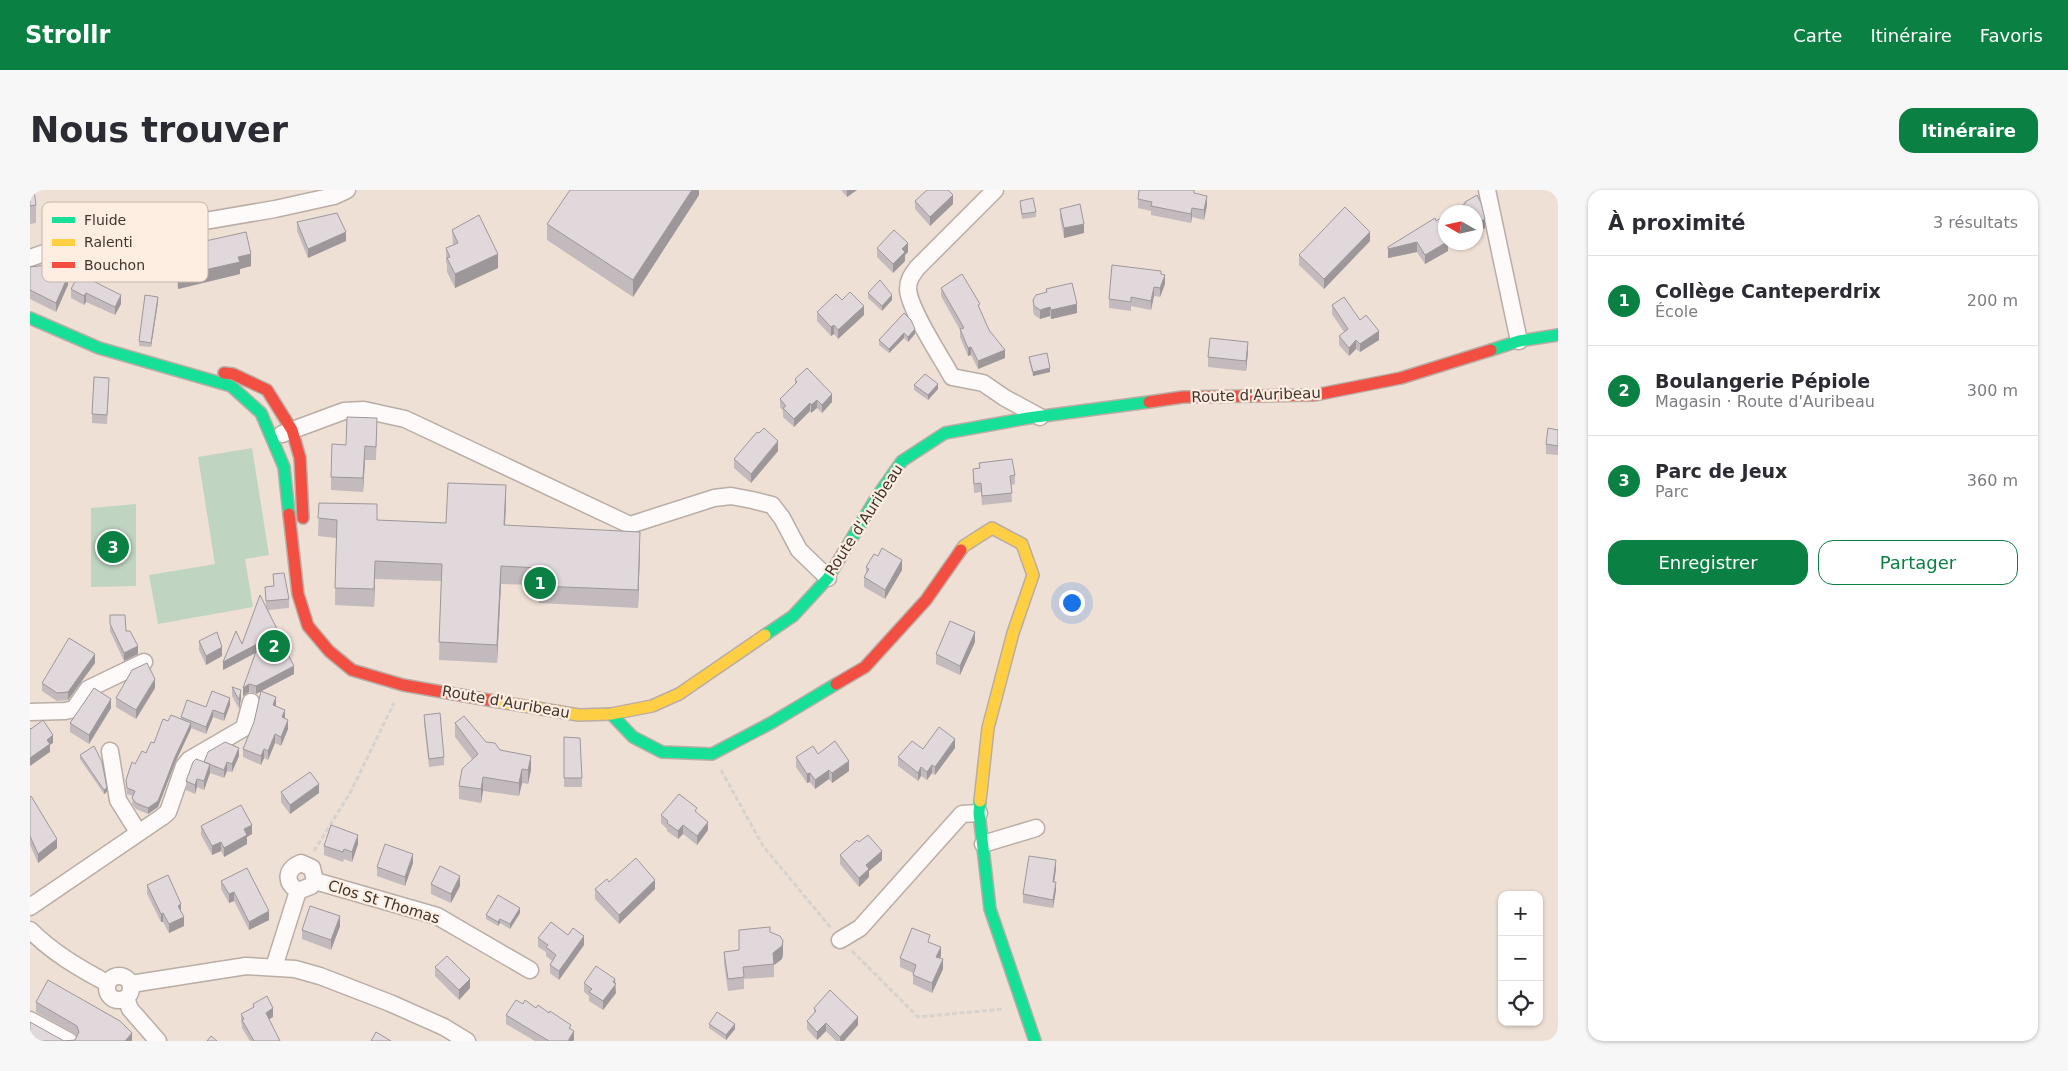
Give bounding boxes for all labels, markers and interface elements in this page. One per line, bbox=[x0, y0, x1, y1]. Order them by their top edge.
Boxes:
text: Strollr bbox=[25, 21, 110, 49]
text: Carte bbox=[1793, 25, 1842, 46]
text: Itinéraire bbox=[1870, 25, 1952, 46]
text: Favoris bbox=[1980, 25, 2043, 46]
button: Itinéraire bbox=[1899, 108, 2038, 153]
text: Nous trouver bbox=[30, 110, 288, 150]
legend bbox=[42, 202, 208, 282]
north arrow bbox=[1438, 205, 1483, 250]
text: À proximité bbox=[1608, 211, 1745, 235]
text: Fluide bbox=[84, 212, 126, 228]
text: 3 résultats bbox=[1933, 213, 2018, 232]
text: Ralenti bbox=[84, 234, 133, 250]
text: Bouchon bbox=[84, 257, 145, 273]
text: Collège Canteperdrix bbox=[1655, 280, 1881, 302]
text: 1 bbox=[1618, 291, 1630, 310]
text: 200 m bbox=[1967, 291, 2018, 310]
text: École bbox=[1655, 302, 1698, 321]
text: Boulangerie Pépiole bbox=[1655, 370, 1870, 392]
text: 2 bbox=[1618, 381, 1630, 400]
text: 300 m bbox=[1967, 381, 2018, 400]
street label: Route d'Auribeau bbox=[1191, 384, 1321, 406]
text: Magasin · Route d'Auribeau bbox=[1655, 392, 1875, 411]
text: Parc de Jeux bbox=[1655, 460, 1787, 482]
street label: Route d'Auribeau bbox=[821, 461, 907, 579]
text: 3 bbox=[1618, 471, 1630, 490]
text: 360 m bbox=[1967, 471, 2018, 490]
text: Parc bbox=[1655, 482, 1689, 501]
pin: 3 bbox=[97, 528, 129, 566]
button: Enregistrer bbox=[1608, 540, 1808, 585]
button: Partager bbox=[1818, 540, 2018, 585]
pin: 1 bbox=[524, 564, 556, 602]
your location bbox=[1059, 590, 1085, 616]
pin: 2 bbox=[258, 627, 290, 665]
street label: Route d'Auribeau bbox=[441, 682, 571, 722]
street label: Clos St Thomas bbox=[326, 876, 442, 928]
map controls bbox=[1498, 891, 1543, 1026]
button: + bbox=[1498, 891, 1543, 936]
button: − bbox=[1498, 936, 1543, 981]
button: locate bbox=[1498, 981, 1543, 1026]

